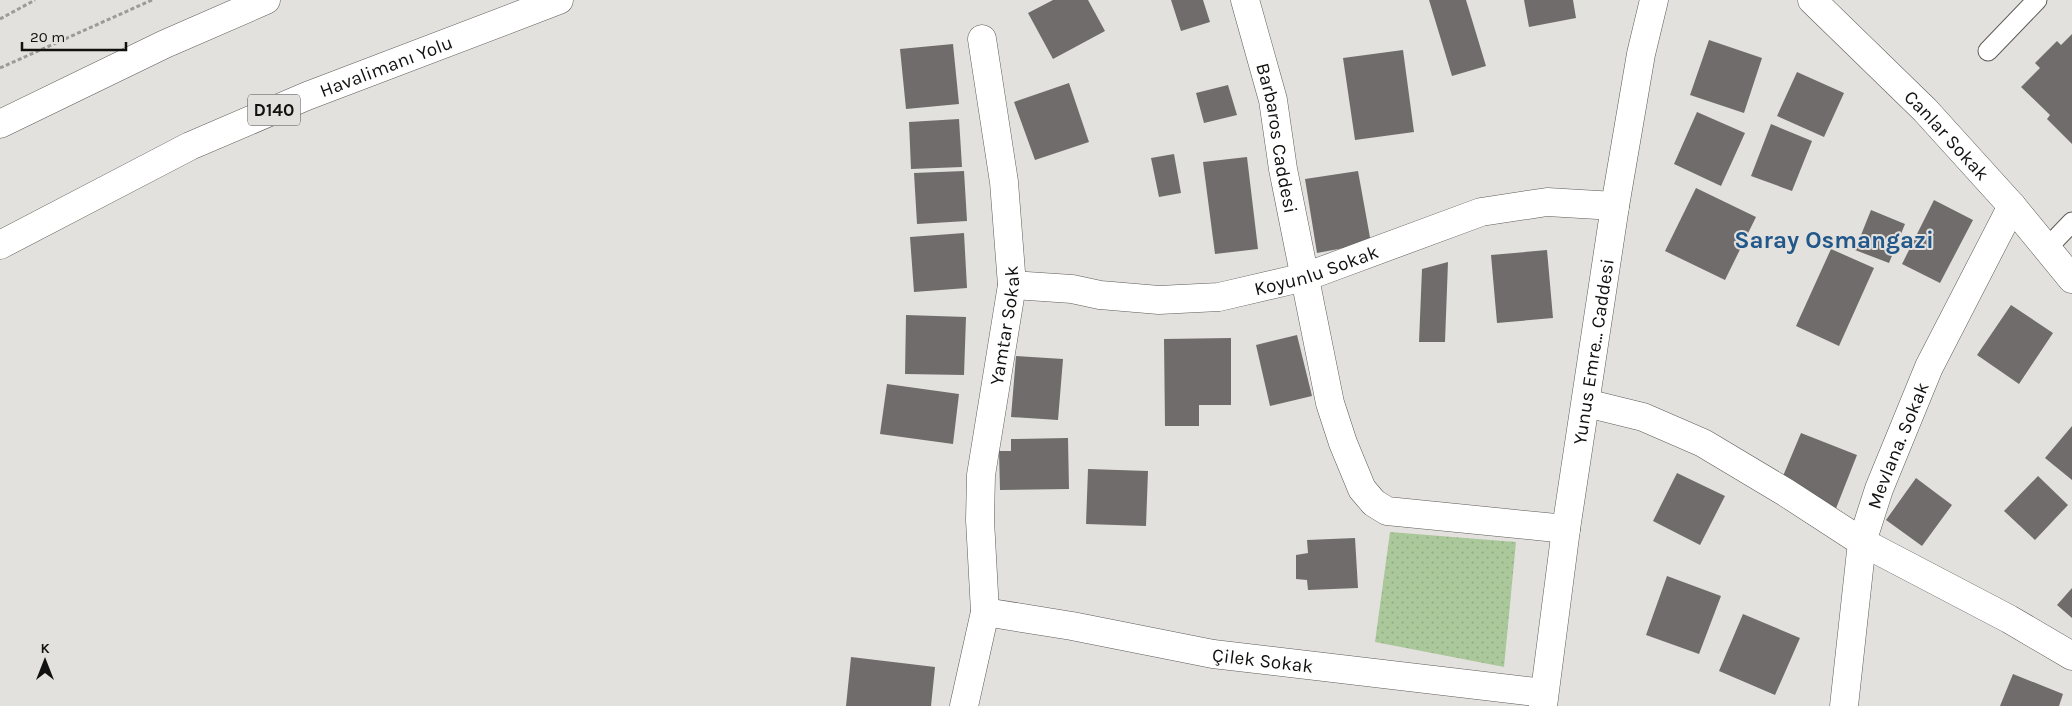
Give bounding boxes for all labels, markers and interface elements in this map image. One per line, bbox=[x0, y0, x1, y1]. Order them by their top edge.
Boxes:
scale bar bbox=[22, 20, 126, 52]
text: 20 m bbox=[30, 28, 65, 46]
street label: Havalimanı Yolu bbox=[317, 32, 456, 102]
street label: Barbaros Caddesi bbox=[1251, 60, 1302, 215]
street label: Canlar Sokak bbox=[1899, 86, 1993, 185]
road number: D140 bbox=[248, 94, 300, 126]
district label: Saray Osmangazi bbox=[1734, 226, 1934, 254]
street label: Koyunlu Sokak bbox=[1252, 241, 1382, 300]
street label: Yunus Emre... Caddesi bbox=[1569, 257, 1619, 446]
street label: Yamtar Sokak bbox=[986, 265, 1024, 387]
street label: Mevlana. Sokak bbox=[1863, 379, 1934, 512]
north arrow bbox=[20, 636, 70, 686]
text: K bbox=[40, 640, 50, 657]
street label: Çilek Sokak bbox=[1211, 644, 1315, 678]

